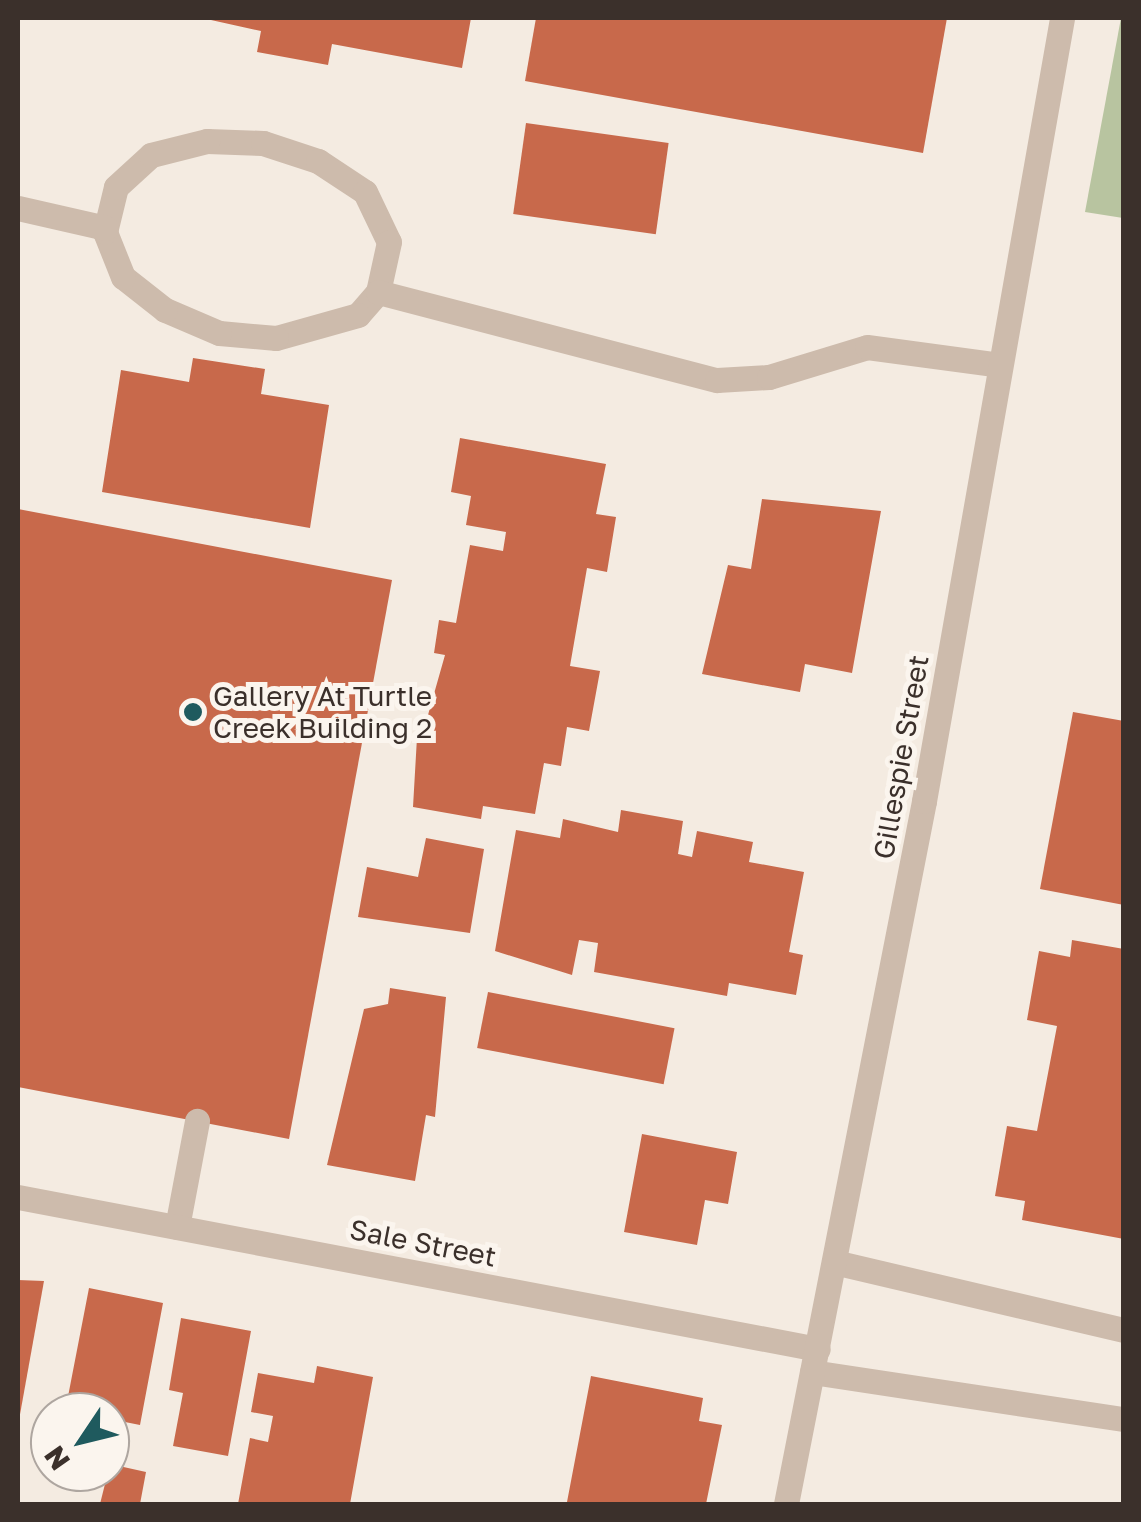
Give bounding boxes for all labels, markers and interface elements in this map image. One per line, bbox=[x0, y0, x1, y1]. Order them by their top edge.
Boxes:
street label: Gillespie Street bbox=[866, 652, 936, 862]
place label: Gallery At Turtle Creek Building 2 bbox=[213, 679, 432, 745]
marker: Gallery At Turtle Creek Building 2 bbox=[182, 701, 204, 723]
street label: Sale Street bbox=[347, 1212, 499, 1274]
north arrow bbox=[30, 1392, 130, 1492]
text: N bbox=[37, 1440, 76, 1477]

